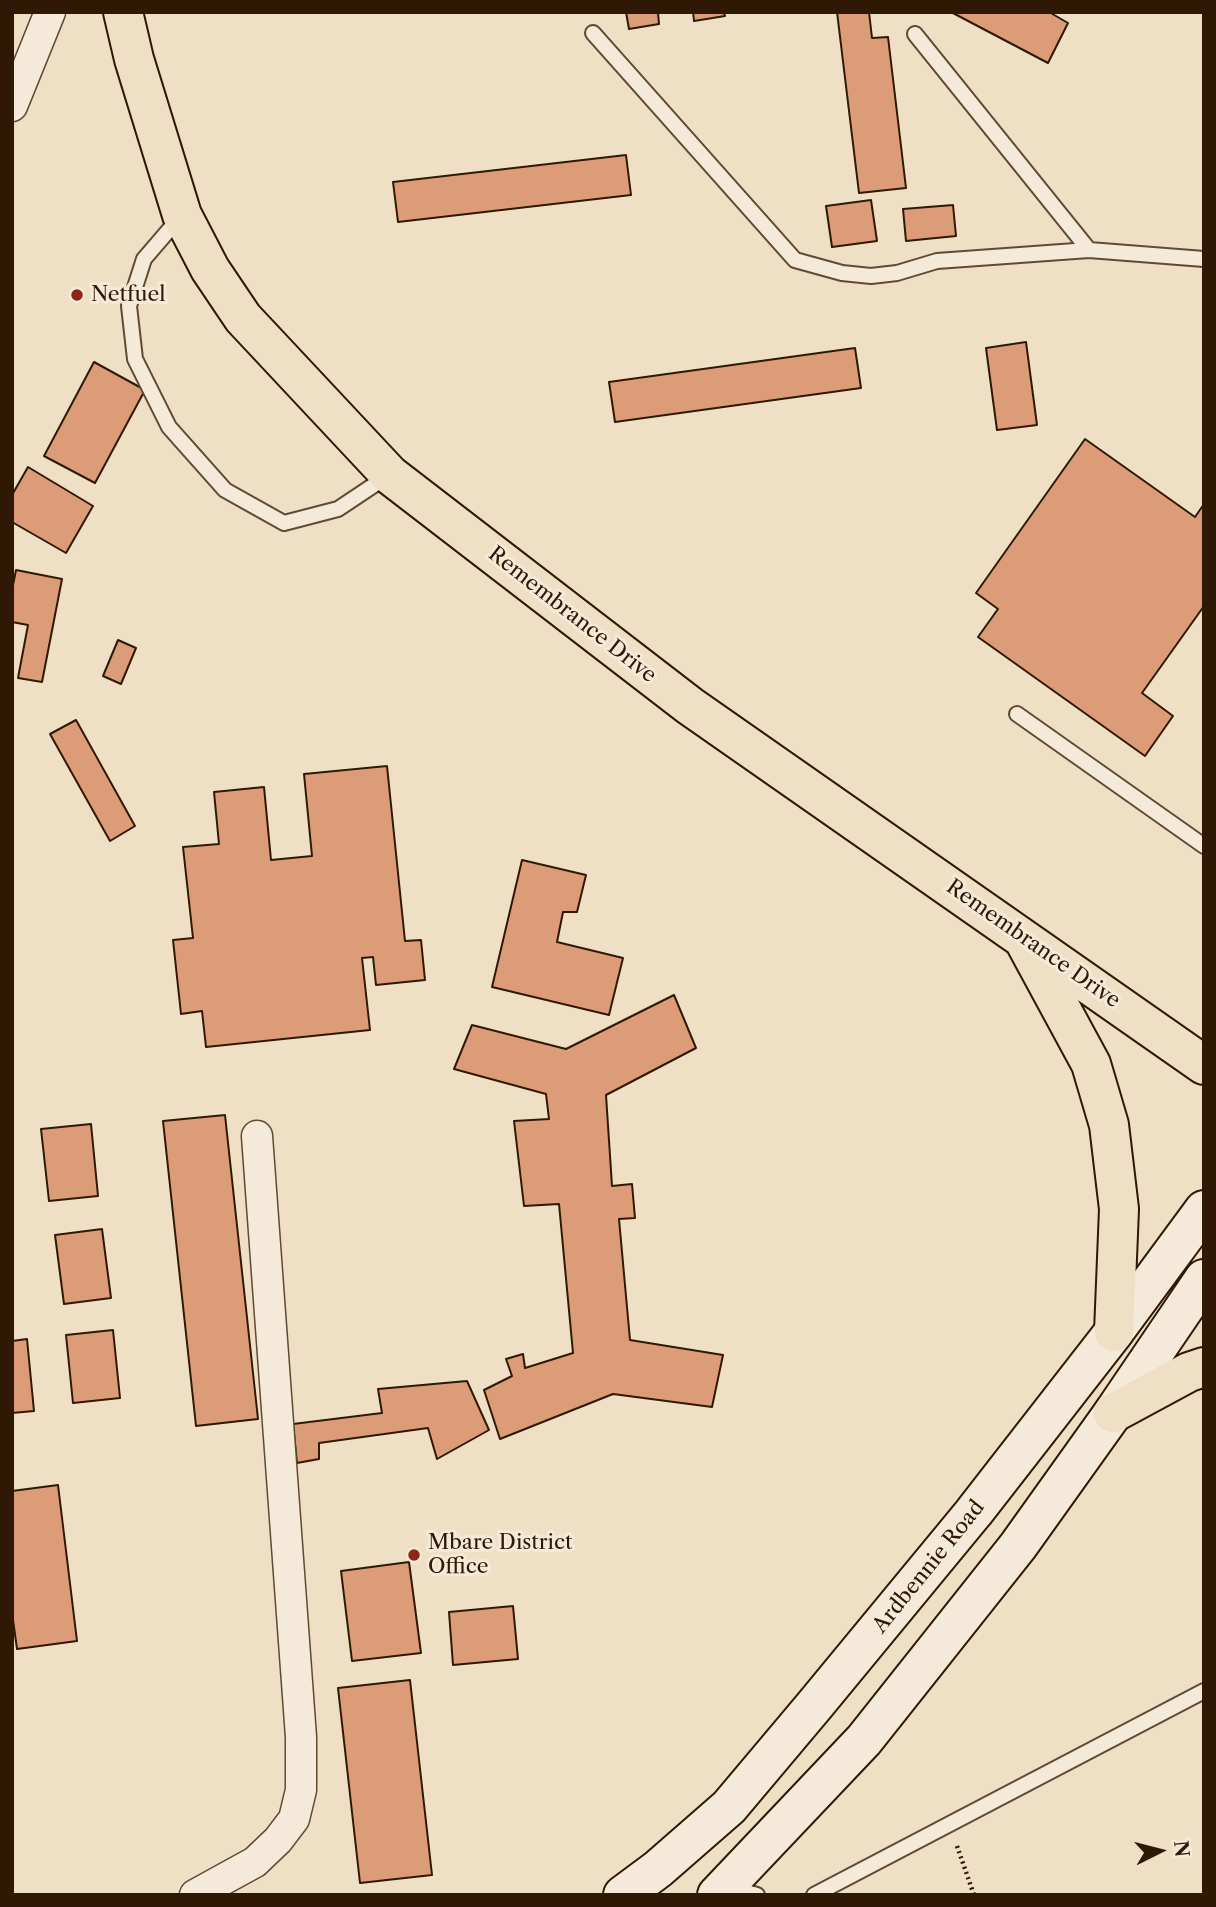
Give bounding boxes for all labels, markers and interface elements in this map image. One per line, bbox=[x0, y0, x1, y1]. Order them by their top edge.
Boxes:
place label: Netfuel bbox=[91, 282, 165, 308]
marker: Netfuel bbox=[69, 287, 85, 303]
street label: Remembrance Drive bbox=[483, 542, 661, 688]
street label: Remembrance Drive bbox=[941, 874, 1125, 1014]
street label: Ardbennie Road bbox=[868, 1496, 990, 1638]
place label: Mbare District Office bbox=[428, 1530, 572, 1580]
marker: Mbare District Office bbox=[406, 1547, 422, 1563]
north arrow bbox=[1125, 1816, 1195, 1886]
text: N bbox=[1169, 1839, 1194, 1858]

